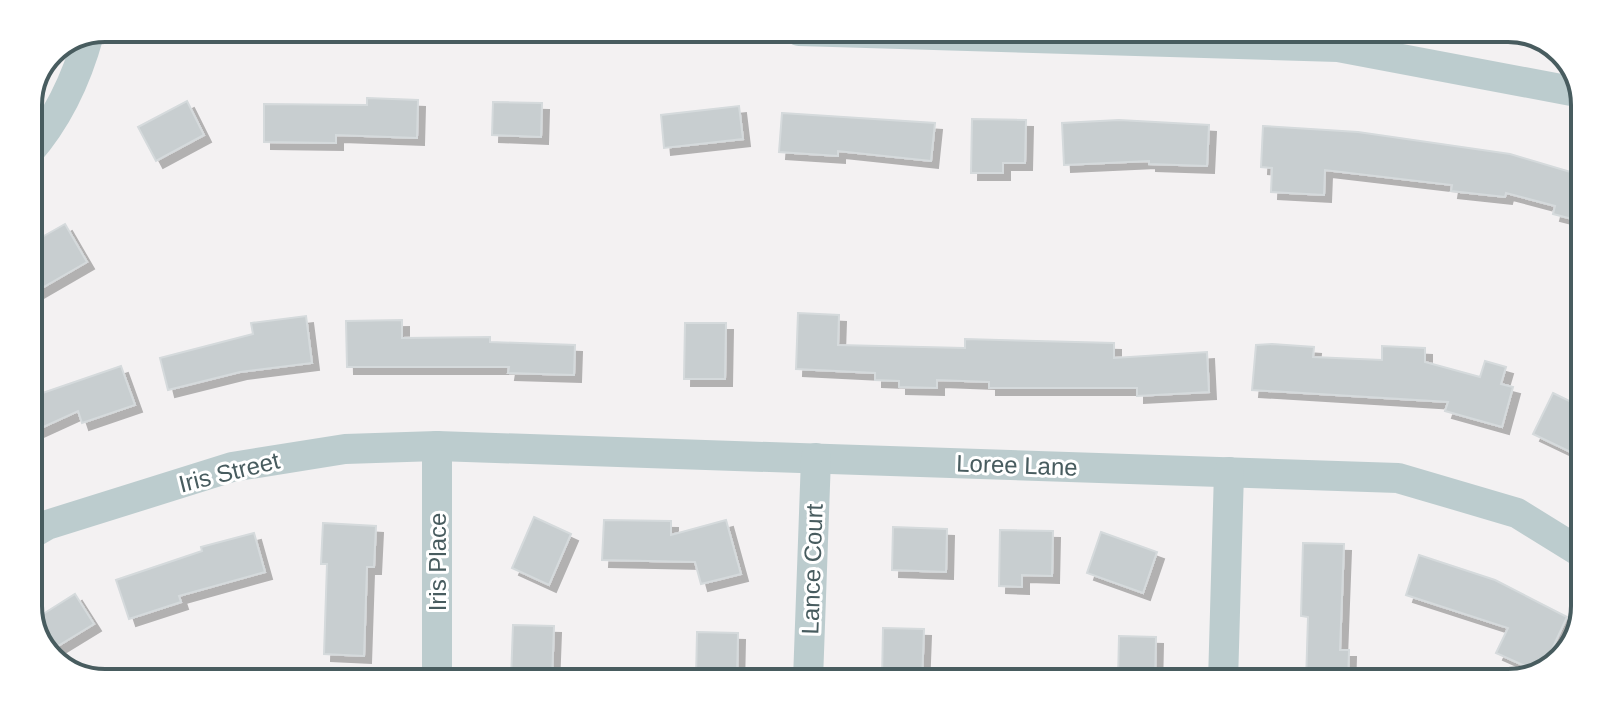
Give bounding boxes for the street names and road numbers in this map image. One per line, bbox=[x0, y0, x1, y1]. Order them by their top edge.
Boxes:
street label: Iris Street bbox=[176, 446, 282, 498]
street label: Loree Lane bbox=[956, 449, 1078, 481]
street label: Lance Court bbox=[796, 503, 828, 635]
street label: Iris Place bbox=[424, 513, 451, 611]

